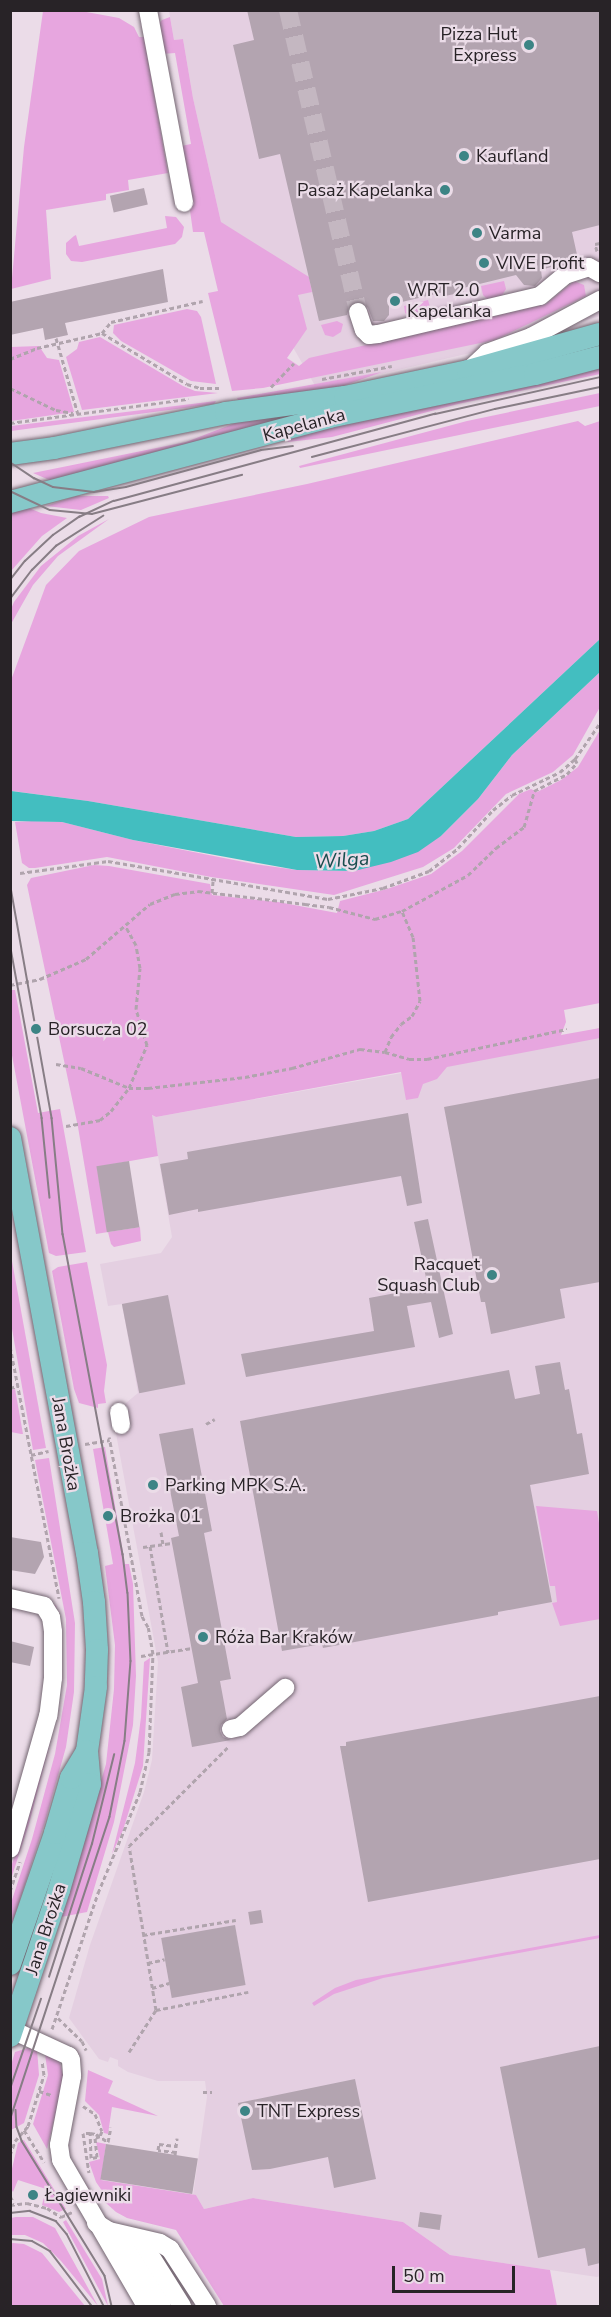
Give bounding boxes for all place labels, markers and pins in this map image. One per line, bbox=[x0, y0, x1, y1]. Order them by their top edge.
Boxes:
place label: Pizza Hut Express bbox=[441, 24, 517, 66]
marker: Pizza Hut Express bbox=[522, 38, 536, 52]
place label: Kaufland bbox=[476, 145, 548, 167]
marker: Kaufland bbox=[457, 149, 471, 163]
place label: Pasaż Kapelanka bbox=[297, 179, 433, 201]
marker: Pasaż Kapelanka bbox=[438, 183, 452, 197]
place label: Varma bbox=[489, 222, 541, 244]
marker: Varma bbox=[470, 226, 484, 240]
place label: VIVE Profit bbox=[496, 252, 584, 274]
marker: VIVE Profit bbox=[477, 256, 491, 270]
place label: WRT 2.0 Kapelanka bbox=[407, 280, 491, 322]
marker: WRT 2.0 Kapelanka bbox=[388, 294, 402, 308]
place label: Borsucza 02 bbox=[48, 1018, 148, 1040]
marker: Borsucza 02 bbox=[29, 1022, 43, 1036]
place label: Racquet Squash Club bbox=[377, 1254, 480, 1296]
marker: Racquet Squash Club bbox=[485, 1268, 499, 1282]
place label: Parking MPK S.A. bbox=[165, 1474, 306, 1496]
marker: Parking MPK S.A. bbox=[146, 1478, 160, 1492]
place label: Brożka 01 bbox=[120, 1505, 201, 1527]
marker: Brożka 01 bbox=[101, 1509, 115, 1523]
place label: Róża Bar Kraków bbox=[215, 1626, 353, 1648]
marker: Róża Bar Kraków bbox=[196, 1630, 210, 1644]
place label: TNT Express bbox=[257, 2100, 360, 2122]
marker: TNT Express bbox=[238, 2104, 252, 2118]
place label: Łagiewniki bbox=[45, 2184, 131, 2206]
marker: Łagiewniki bbox=[26, 2188, 40, 2202]

